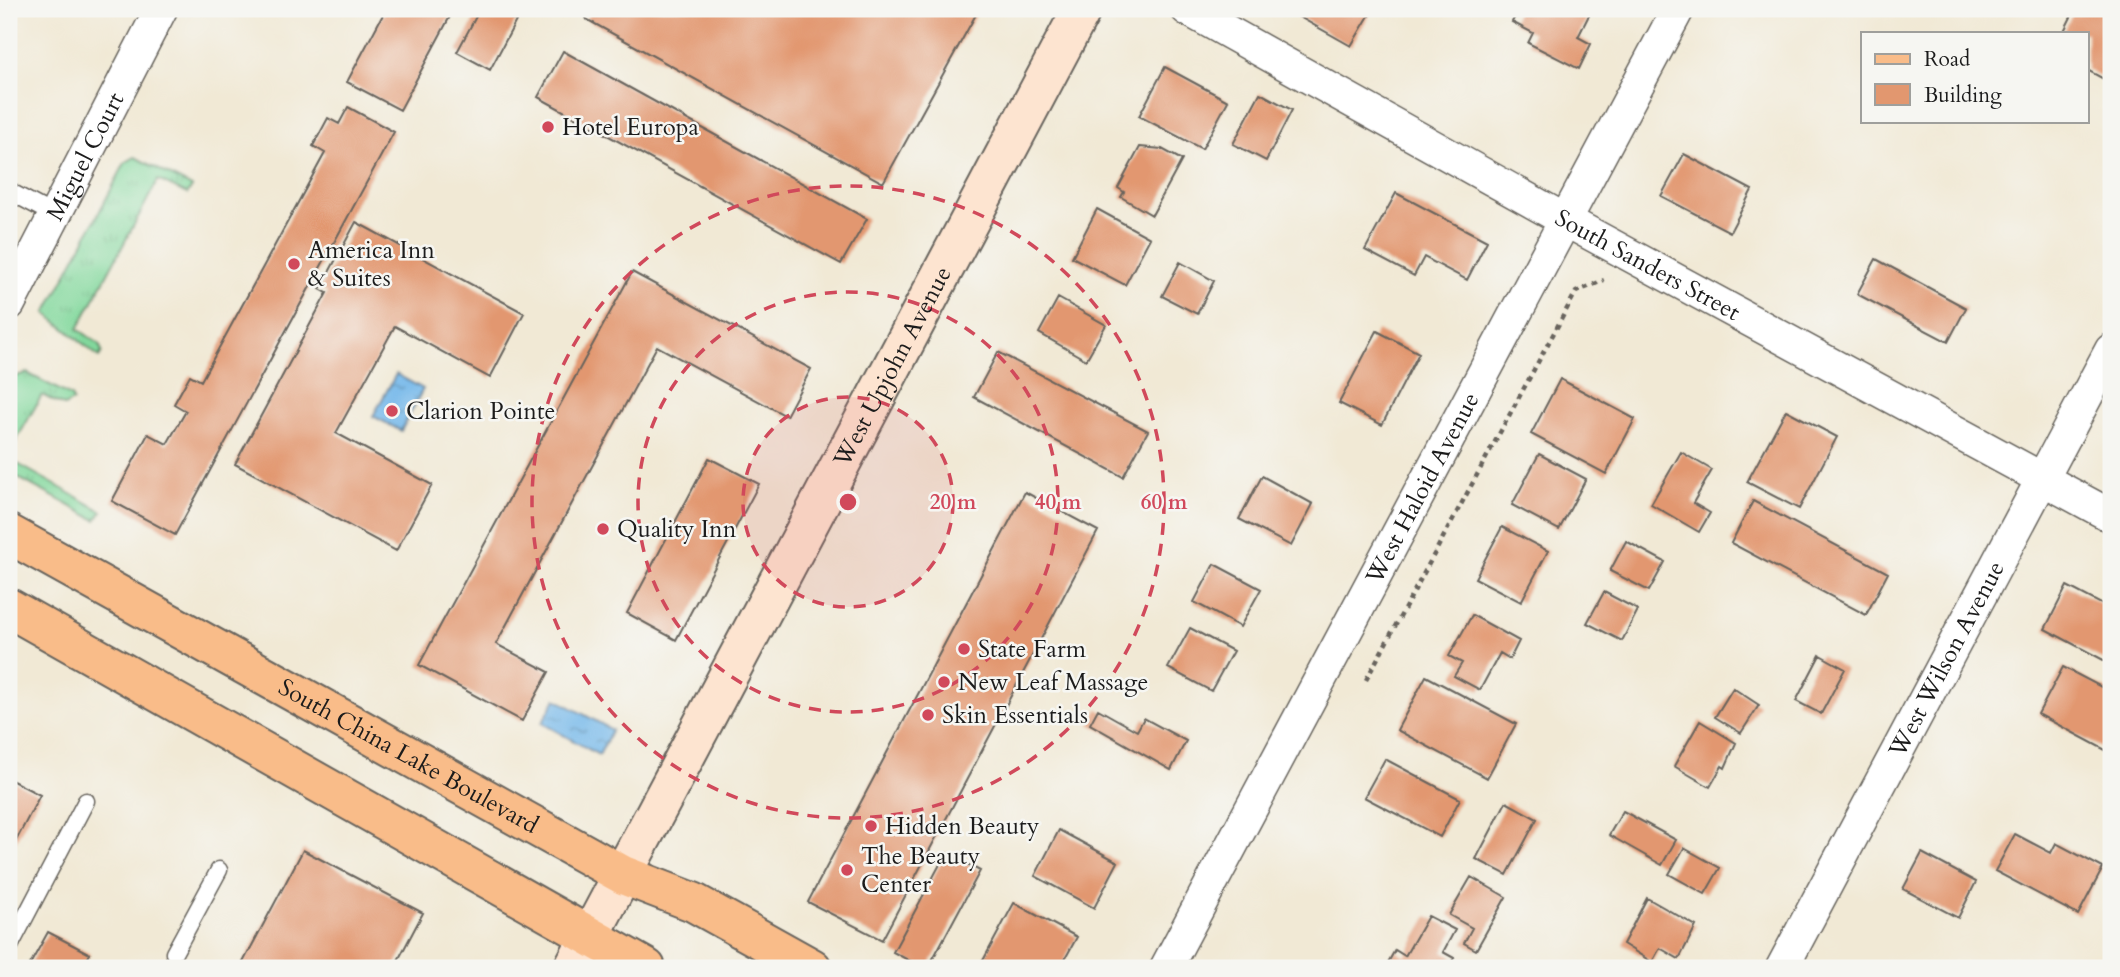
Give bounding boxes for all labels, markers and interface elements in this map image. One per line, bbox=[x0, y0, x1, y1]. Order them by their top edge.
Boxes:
legend bbox=[1861, 32, 2088, 122]
text: Road bbox=[1924, 45, 1970, 74]
text: Building bbox=[1924, 81, 2002, 110]
street label: Miguel Court bbox=[39, 86, 132, 227]
place label: Hotel Europa bbox=[562, 111, 700, 144]
marker: Hotel Europa bbox=[540, 119, 556, 135]
street label: South Sanders Street bbox=[1549, 202, 1746, 329]
place label: America Inn & Suites bbox=[308, 234, 435, 295]
marker: America Inn & Suites bbox=[286, 256, 302, 272]
street label: West Upjohn Avenue bbox=[825, 261, 959, 474]
street label: West Haloid Avenue bbox=[1357, 387, 1487, 591]
place label: Clarion Pointe bbox=[406, 395, 555, 428]
marker: Clarion Pointe bbox=[384, 403, 400, 419]
text: 20 m bbox=[930, 488, 977, 517]
text: 40 m bbox=[1035, 488, 1082, 517]
text: 60 m bbox=[1141, 488, 1188, 517]
centre of rings bbox=[836, 490, 860, 514]
place label: Quality Inn bbox=[617, 513, 737, 546]
marker: Quality Inn bbox=[595, 521, 611, 537]
street label: West Wilson Avenue bbox=[1881, 555, 2013, 764]
place label: State Farm bbox=[978, 633, 1087, 666]
marker: State Farm bbox=[956, 641, 972, 657]
place label: New Leaf Massage bbox=[958, 666, 1148, 699]
street label: South China Lake Boulevard bbox=[272, 671, 544, 842]
marker: New Leaf Massage bbox=[936, 674, 952, 690]
place label: Skin Essentials bbox=[942, 699, 1088, 732]
marker: Skin Essentials bbox=[920, 707, 936, 723]
place label: Hidden Beauty bbox=[885, 810, 1040, 843]
marker: Hidden Beauty bbox=[863, 818, 879, 834]
place label: The Beauty Center bbox=[861, 840, 980, 901]
marker: The Beauty Center bbox=[839, 862, 855, 878]

